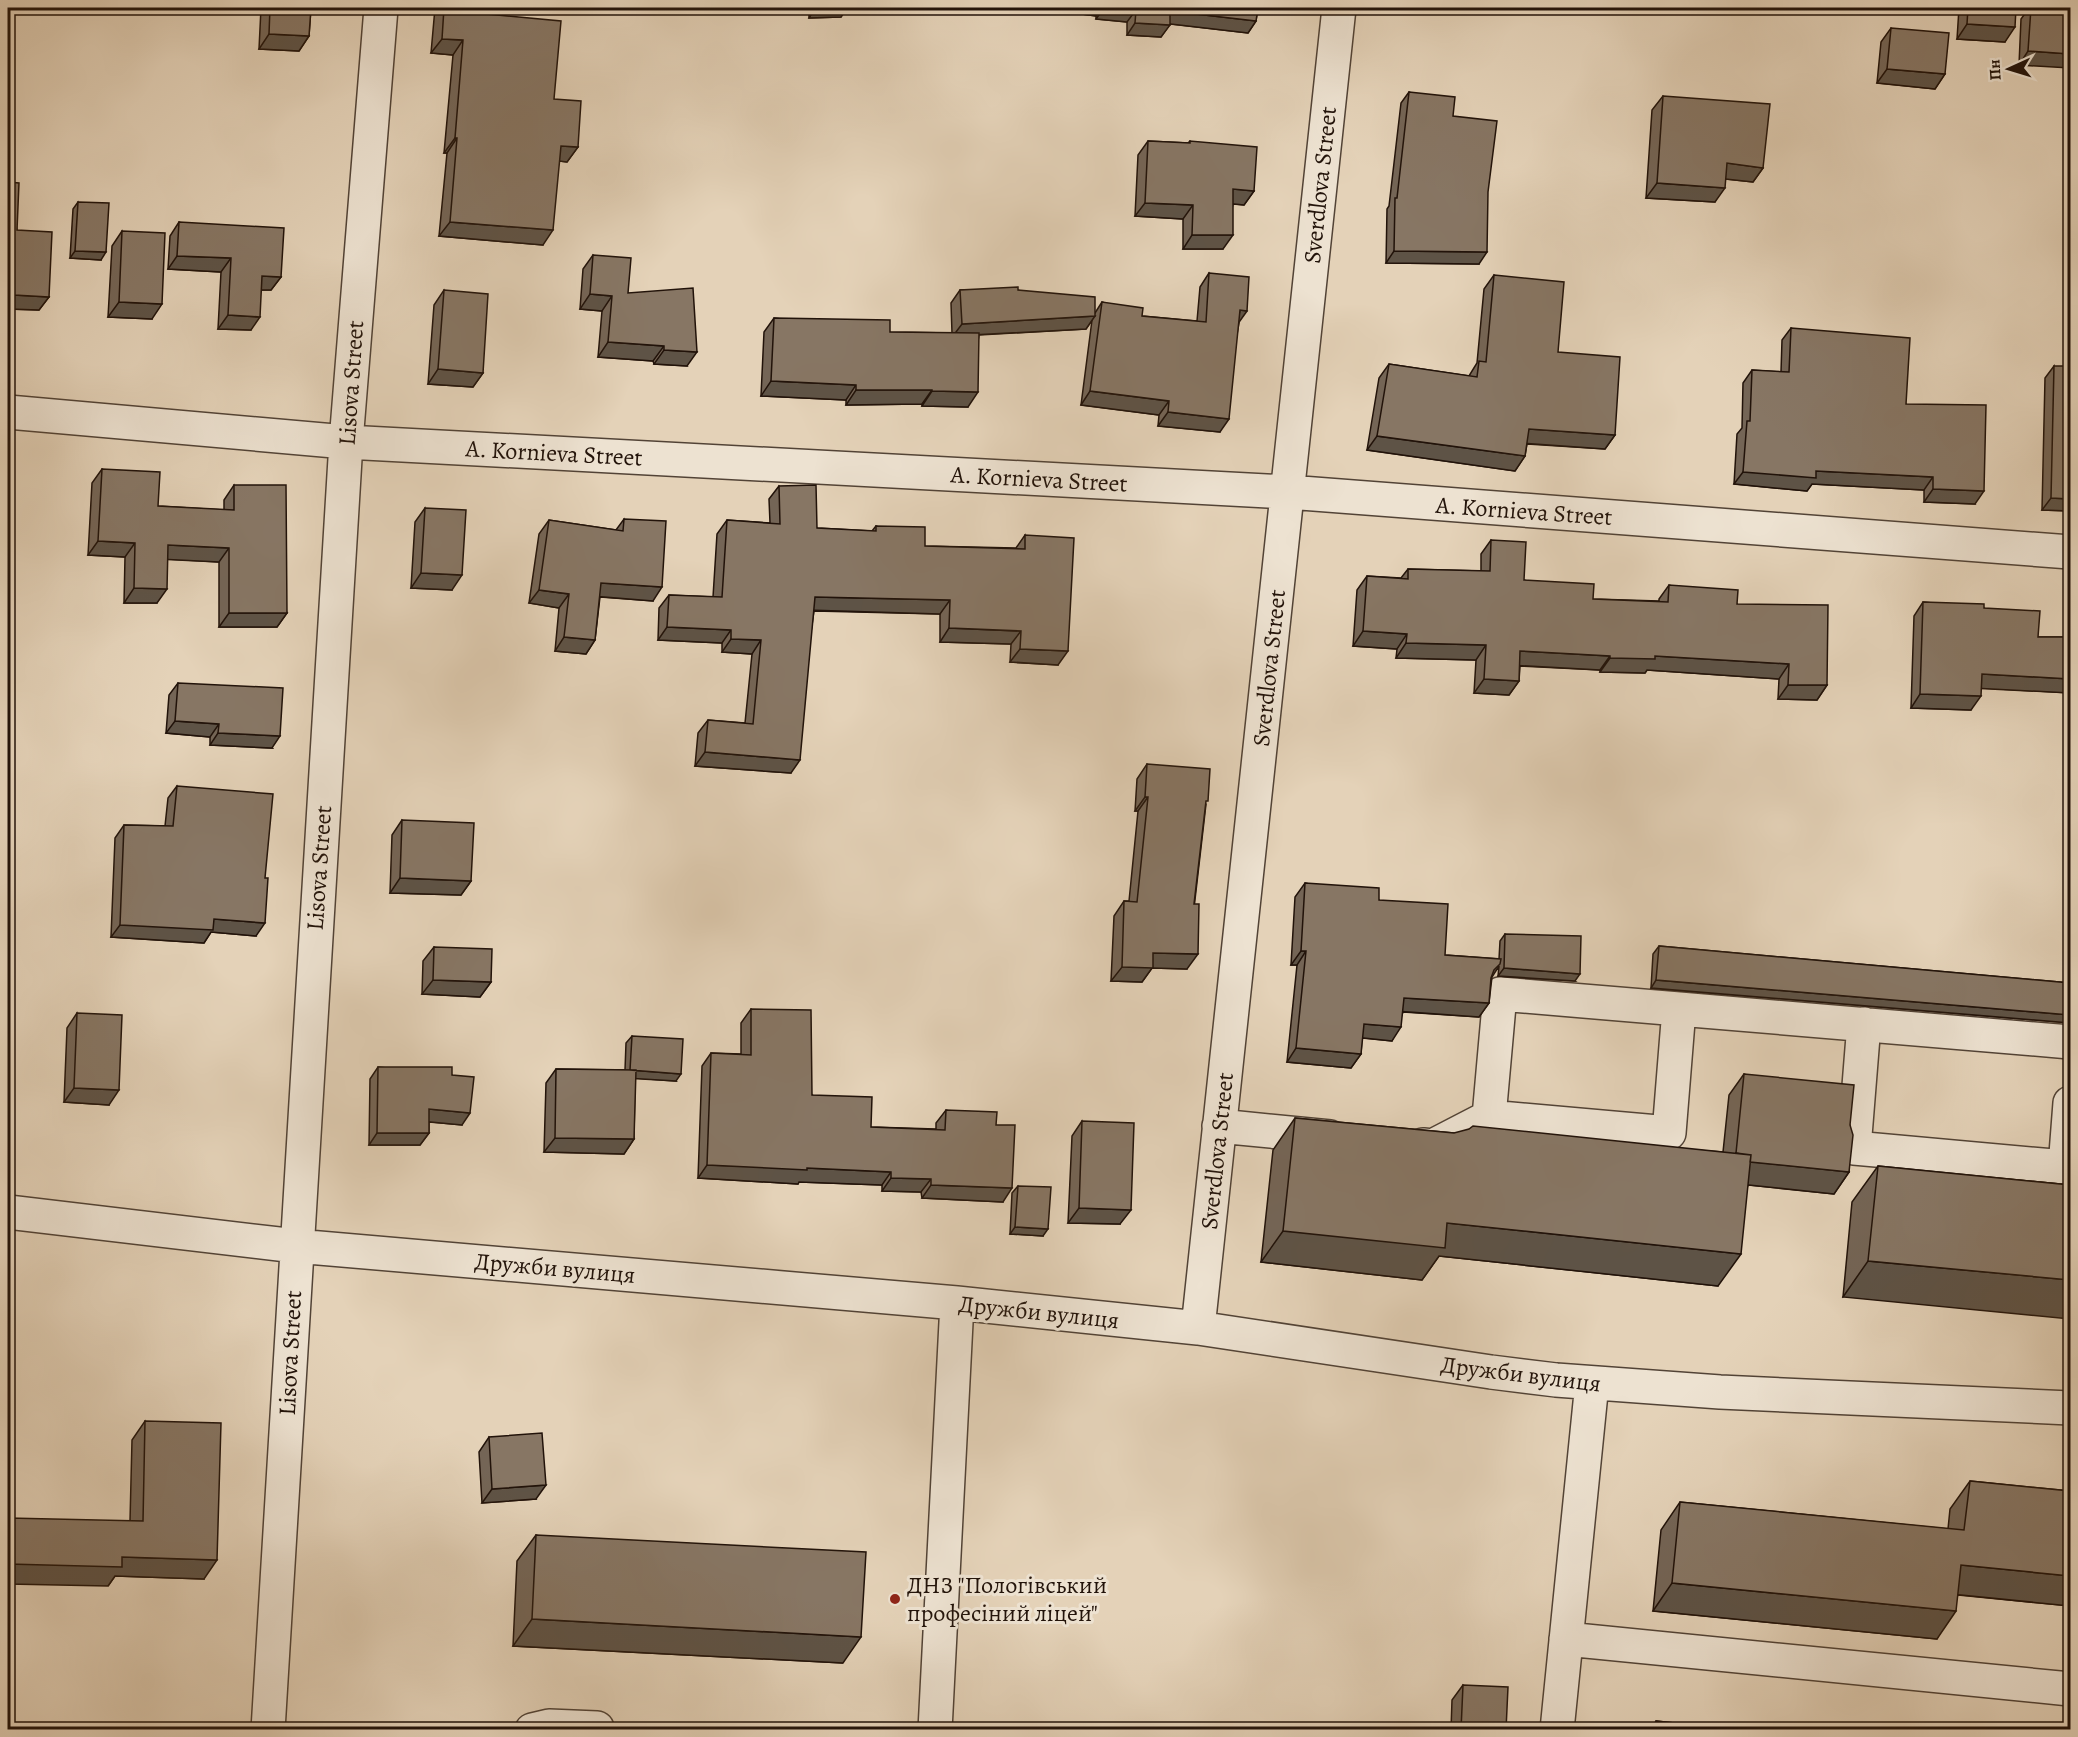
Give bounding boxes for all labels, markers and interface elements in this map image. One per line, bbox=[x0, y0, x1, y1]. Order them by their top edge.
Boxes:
north arrow bbox=[1979, 39, 2039, 99]
text: Пн bbox=[1983, 59, 2007, 81]
street label: Sverdlova Street bbox=[1296, 105, 1344, 265]
street label: Lisova Street bbox=[331, 319, 371, 447]
street label: A. Kornieva Street bbox=[464, 432, 643, 474]
street label: A. Kornieva Street bbox=[949, 458, 1128, 500]
street label: A. Kornieva Street bbox=[1434, 489, 1613, 533]
street label: Sverdlova Street bbox=[1245, 588, 1293, 748]
street label: Lisova Street bbox=[299, 804, 339, 932]
street label: Sverdlova Street bbox=[1193, 1071, 1241, 1231]
street label: Дружби вулиця bbox=[473, 1245, 637, 1291]
street label: Дружби вулиця bbox=[957, 1288, 1121, 1336]
street label: Lisova Street bbox=[271, 1289, 309, 1416]
street label: Дружби вулиця bbox=[1439, 1348, 1603, 1400]
place label: ДНЗ "Пологівський професіний ліцей" bbox=[907, 1569, 1107, 1629]
marker: ДНЗ "Пологівський професіний ліцей" bbox=[888, 1592, 902, 1606]

